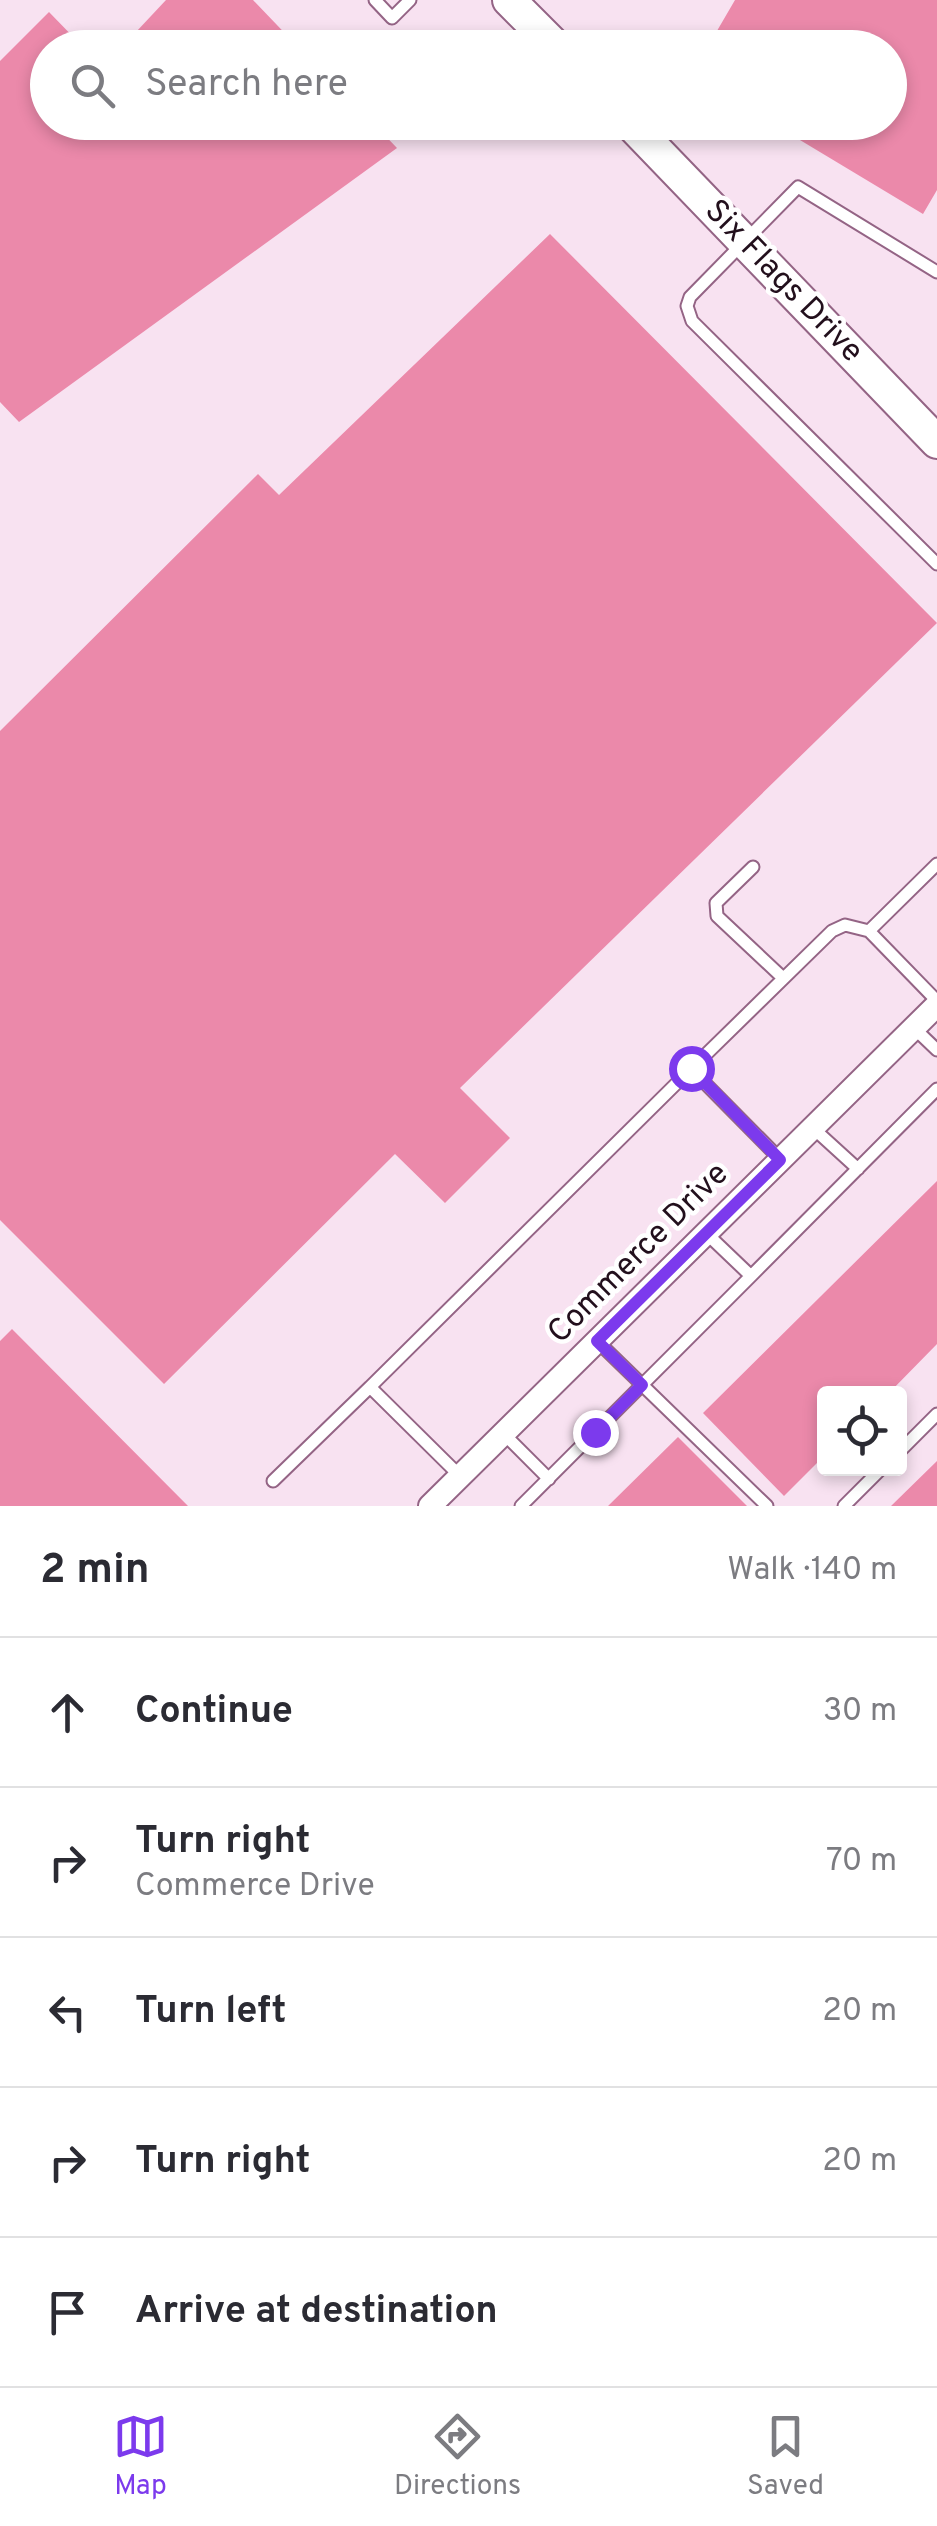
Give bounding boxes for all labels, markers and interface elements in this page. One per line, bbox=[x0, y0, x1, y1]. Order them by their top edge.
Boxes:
search box bbox=[30, 30, 907, 140]
icon: search bbox=[65, 58, 120, 113]
text: Search here bbox=[145, 61, 348, 110]
street label: Six Flags Drive bbox=[695, 192, 871, 372]
route start bbox=[669, 1046, 715, 1092]
street label: Commerce Drive bbox=[540, 1155, 738, 1353]
map controls bbox=[817, 1386, 907, 1476]
button: locate bbox=[817, 1386, 907, 1476]
route end bbox=[573, 1410, 619, 1456]
text: 2 min bbox=[40, 1545, 150, 1598]
text: Walk · 140 m bbox=[727, 1551, 897, 1591]
icon: ahead bbox=[40, 1685, 95, 1740]
text: Continue bbox=[135, 1688, 293, 1737]
text: 30 m bbox=[823, 1692, 897, 1732]
text: Turn right bbox=[135, 1818, 310, 1867]
icon: right bbox=[40, 1835, 95, 1890]
text: 70 m bbox=[826, 1842, 897, 1882]
text: Commerce Drive bbox=[135, 1867, 375, 1907]
icon: left bbox=[40, 1985, 95, 2040]
text: Turn left bbox=[135, 1988, 287, 2037]
text: 20 m bbox=[822, 1992, 897, 2032]
icon: right bbox=[40, 2135, 95, 2190]
text: Turn right bbox=[135, 2138, 310, 2187]
text: 20 m bbox=[822, 2142, 897, 2182]
icon: arrive bbox=[40, 2285, 95, 2340]
text: Arrive at destination bbox=[135, 2288, 498, 2337]
tab: Map bbox=[113, 2409, 168, 2505]
tab: Directions bbox=[394, 2409, 521, 2505]
tab: Saved bbox=[747, 2409, 824, 2505]

